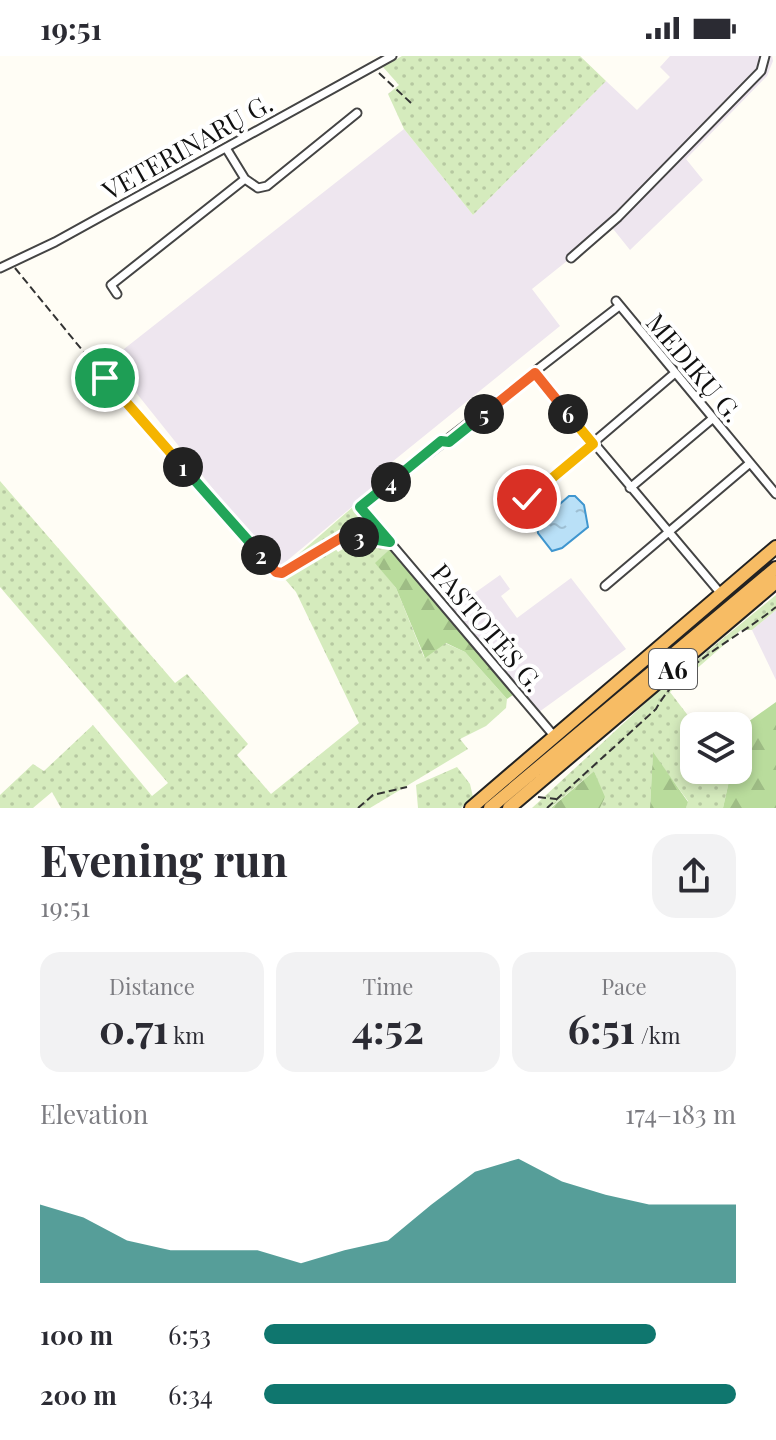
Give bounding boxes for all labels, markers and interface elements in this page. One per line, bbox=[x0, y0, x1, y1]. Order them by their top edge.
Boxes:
text: 19:51 bbox=[40, 8, 102, 48]
street label: VETERINARŲ G. bbox=[95, 85, 278, 208]
street label: MEDIKŲ G. bbox=[639, 305, 751, 429]
pin bbox=[71, 344, 139, 412]
icon: arrive bbox=[83, 356, 127, 400]
pin: 5 bbox=[464, 394, 504, 434]
pin: 6 bbox=[548, 394, 588, 434]
text: 5 bbox=[479, 399, 489, 429]
text: 6 bbox=[562, 399, 574, 429]
pin: 1 bbox=[163, 447, 203, 487]
text: 1 bbox=[179, 452, 187, 482]
pin: 4 bbox=[371, 462, 411, 502]
pin bbox=[493, 465, 561, 533]
text: 4 bbox=[385, 467, 397, 497]
icon: check bbox=[505, 477, 549, 521]
pin: 3 bbox=[339, 517, 379, 557]
text: 3 bbox=[354, 522, 364, 552]
pin: 2 bbox=[241, 535, 281, 575]
text: 2 bbox=[255, 540, 267, 570]
street label: PASTOTĖS G. bbox=[424, 555, 552, 699]
road number: A6 bbox=[649, 649, 697, 689]
map controls bbox=[680, 712, 752, 784]
button: layers bbox=[680, 712, 752, 784]
text: Evening run bbox=[40, 829, 288, 888]
button: share bbox=[652, 834, 736, 918]
text: 19:51 bbox=[40, 889, 90, 924]
text: Distance bbox=[109, 971, 195, 1001]
text: Time bbox=[363, 971, 413, 1001]
text: Pace bbox=[601, 971, 647, 1001]
text: 0.71 bbox=[99, 1001, 168, 1054]
text: 4:52 bbox=[352, 1001, 424, 1054]
text: 6:51 bbox=[567, 1001, 635, 1054]
text: km bbox=[168, 1020, 205, 1050]
text: /km bbox=[635, 1020, 681, 1050]
text: Elevation bbox=[40, 1096, 148, 1131]
text: 174–183 m bbox=[625, 1096, 736, 1131]
text: 100 m bbox=[40, 1317, 113, 1352]
text: 6:53 bbox=[168, 1317, 211, 1352]
text: 200 m bbox=[40, 1377, 117, 1412]
text: 6:34 bbox=[168, 1377, 213, 1412]

